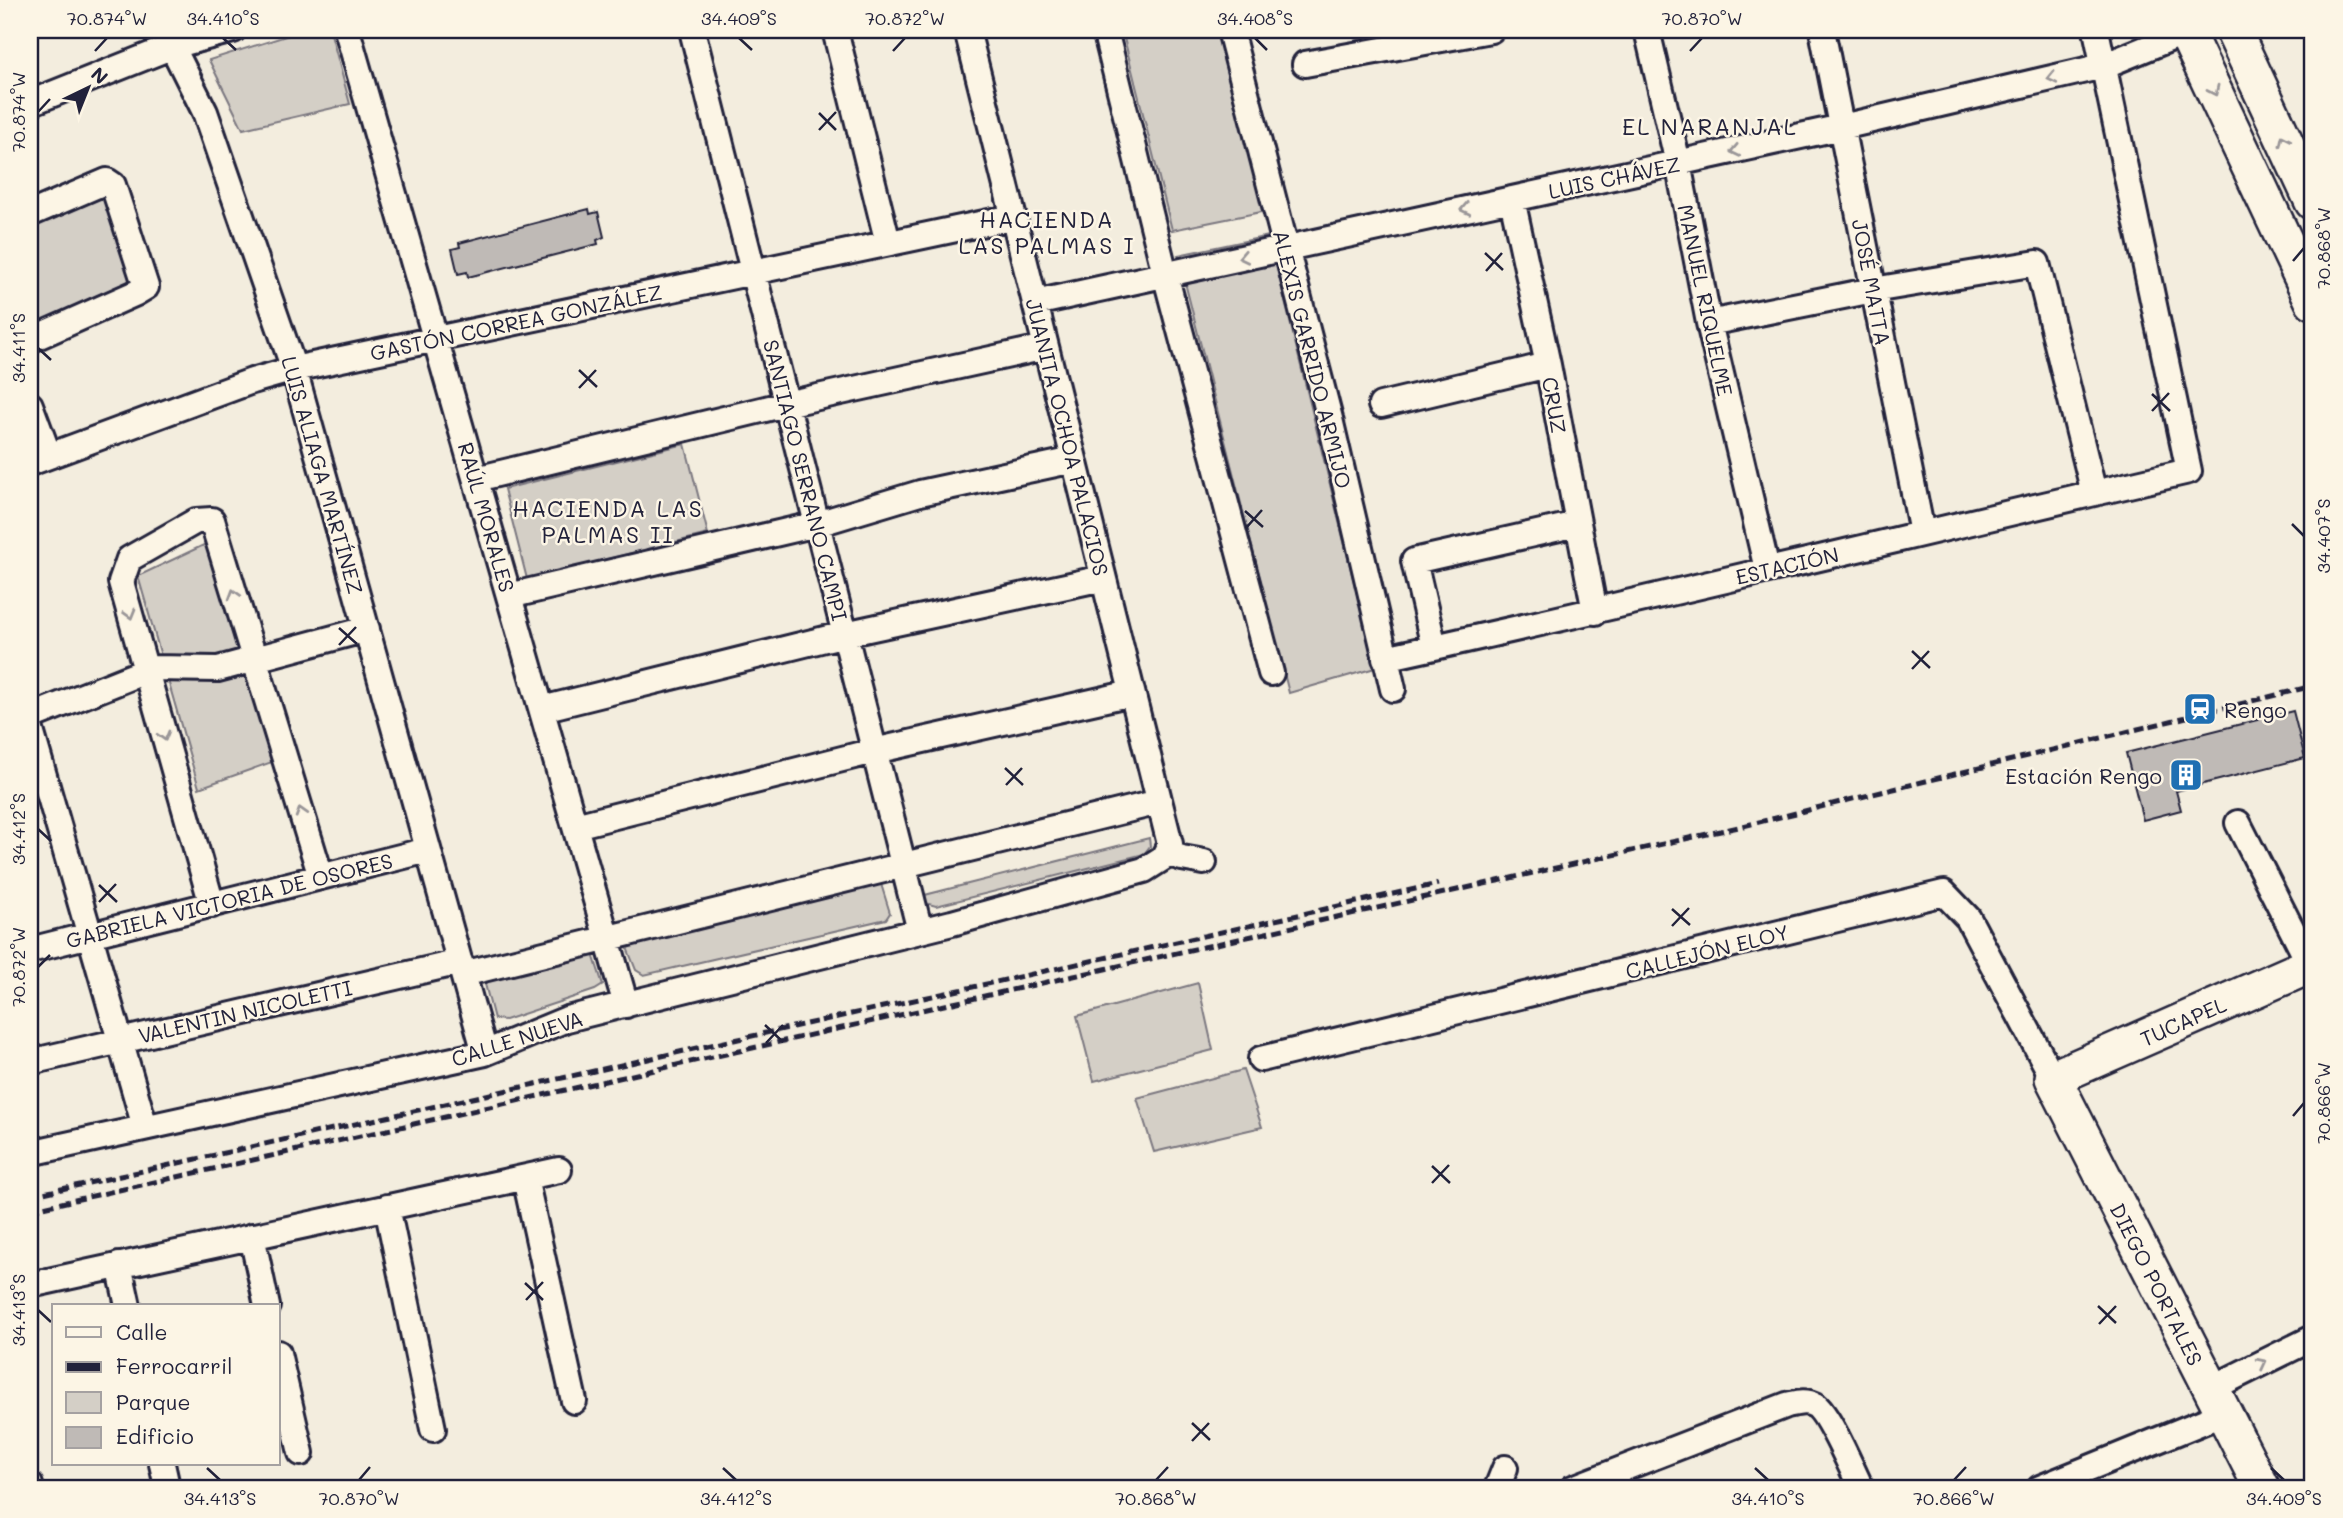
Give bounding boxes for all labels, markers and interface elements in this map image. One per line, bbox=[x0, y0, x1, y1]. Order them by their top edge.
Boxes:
text: 70.874°W bbox=[67, 6, 147, 30]
text: 34.410°S bbox=[186, 6, 260, 30]
text: 34.409°S bbox=[701, 6, 777, 30]
text: 70.872°W bbox=[865, 6, 945, 30]
text: 34.408°S bbox=[1217, 6, 1293, 30]
text: 70.870°W bbox=[1661, 6, 1743, 30]
north arrow bbox=[52, 52, 122, 122]
text: N bbox=[86, 61, 114, 89]
one-way arrow bbox=[2047, 70, 2059, 84]
text: 70.874°W bbox=[6, 72, 30, 152]
one-way arrow bbox=[2206, 84, 2220, 97]
district label: EL NARANJAL bbox=[1622, 111, 1798, 141]
one-way arrow bbox=[2279, 135, 2293, 147]
one-way arrow bbox=[1729, 142, 1741, 157]
street label: LUIS CHÁVEZ bbox=[1546, 150, 1682, 204]
one-way arrow bbox=[1459, 201, 1471, 216]
street label: MANUEL RIQUELME bbox=[1672, 202, 1740, 398]
district label: HACIENDA LAS PALMAS I bbox=[958, 204, 1136, 260]
text: 70.868°W bbox=[2311, 207, 2335, 289]
street label: JOSÉ MATTA bbox=[1847, 217, 1897, 347]
street label: ALEXIS GARRIDO ARMIJO bbox=[1268, 227, 1358, 491]
one-way arrow bbox=[1237, 249, 1249, 264]
street label: GASTÓN CORREA GONZÁLEZ bbox=[368, 278, 664, 366]
street label: JUANITA OCHOA PALACIOS bbox=[1020, 296, 1116, 578]
text: 34.411°S bbox=[6, 313, 30, 383]
street label: SANTIAGO SERRANO CAMPI bbox=[758, 337, 854, 623]
street label: LUIS ALIAGA MARTÍNEZ bbox=[276, 353, 370, 597]
street label: CRUZ bbox=[1537, 375, 1573, 435]
street label: RAÚL MORALES bbox=[453, 439, 521, 595]
district label: HACIENDA LAS PALMAS II bbox=[512, 493, 704, 549]
text: 34.407°S bbox=[2311, 498, 2335, 574]
street label: ESTACIÓN bbox=[1733, 540, 1841, 590]
one-way arrow bbox=[228, 589, 243, 601]
one-way arrow bbox=[121, 608, 136, 620]
station icon: Rengo bbox=[2181, 690, 2219, 728]
place label: Rengo bbox=[2224, 696, 2287, 723]
one-way arrow bbox=[156, 730, 170, 742]
building icon: Estación Rengo bbox=[2167, 756, 2205, 794]
place label: Estación Rengo bbox=[2005, 762, 2162, 789]
text: 34.412°S bbox=[6, 793, 30, 865]
one-way arrow bbox=[294, 806, 309, 818]
street label: GABRIELA VICTORIA DE OSORES bbox=[63, 846, 395, 954]
street label: CALLEJÓN ELOY bbox=[1622, 918, 1792, 984]
text: 70.872°W bbox=[6, 927, 30, 1007]
street label: VALENTIN NICOLETTI bbox=[135, 973, 355, 1049]
street label: TUCAPEL bbox=[2136, 990, 2230, 1052]
street label: CALLE NUEVA bbox=[448, 1004, 586, 1072]
text: 70.866°W bbox=[2311, 1062, 2335, 1144]
street label: DIEGO PORTALES bbox=[2104, 1198, 2210, 1370]
text: 34.413°S bbox=[6, 1274, 30, 1346]
legend bbox=[52, 1304, 280, 1466]
text: Calle bbox=[116, 1318, 168, 1345]
text: Ferrocarril bbox=[116, 1352, 233, 1379]
one-way arrow bbox=[2255, 1358, 2267, 1372]
text: Parque bbox=[116, 1388, 190, 1415]
text: Edificio bbox=[116, 1422, 194, 1449]
text: 34.413°S bbox=[184, 1486, 256, 1510]
text: 70.870°W bbox=[318, 1486, 400, 1510]
text: 34.412°S bbox=[700, 1486, 772, 1510]
text: 70.868°W bbox=[1115, 1486, 1197, 1510]
text: 34.410°S bbox=[1731, 1486, 1805, 1510]
text: 70.866°W bbox=[1913, 1486, 1995, 1510]
text: 34.409°S bbox=[2246, 1486, 2322, 1510]

